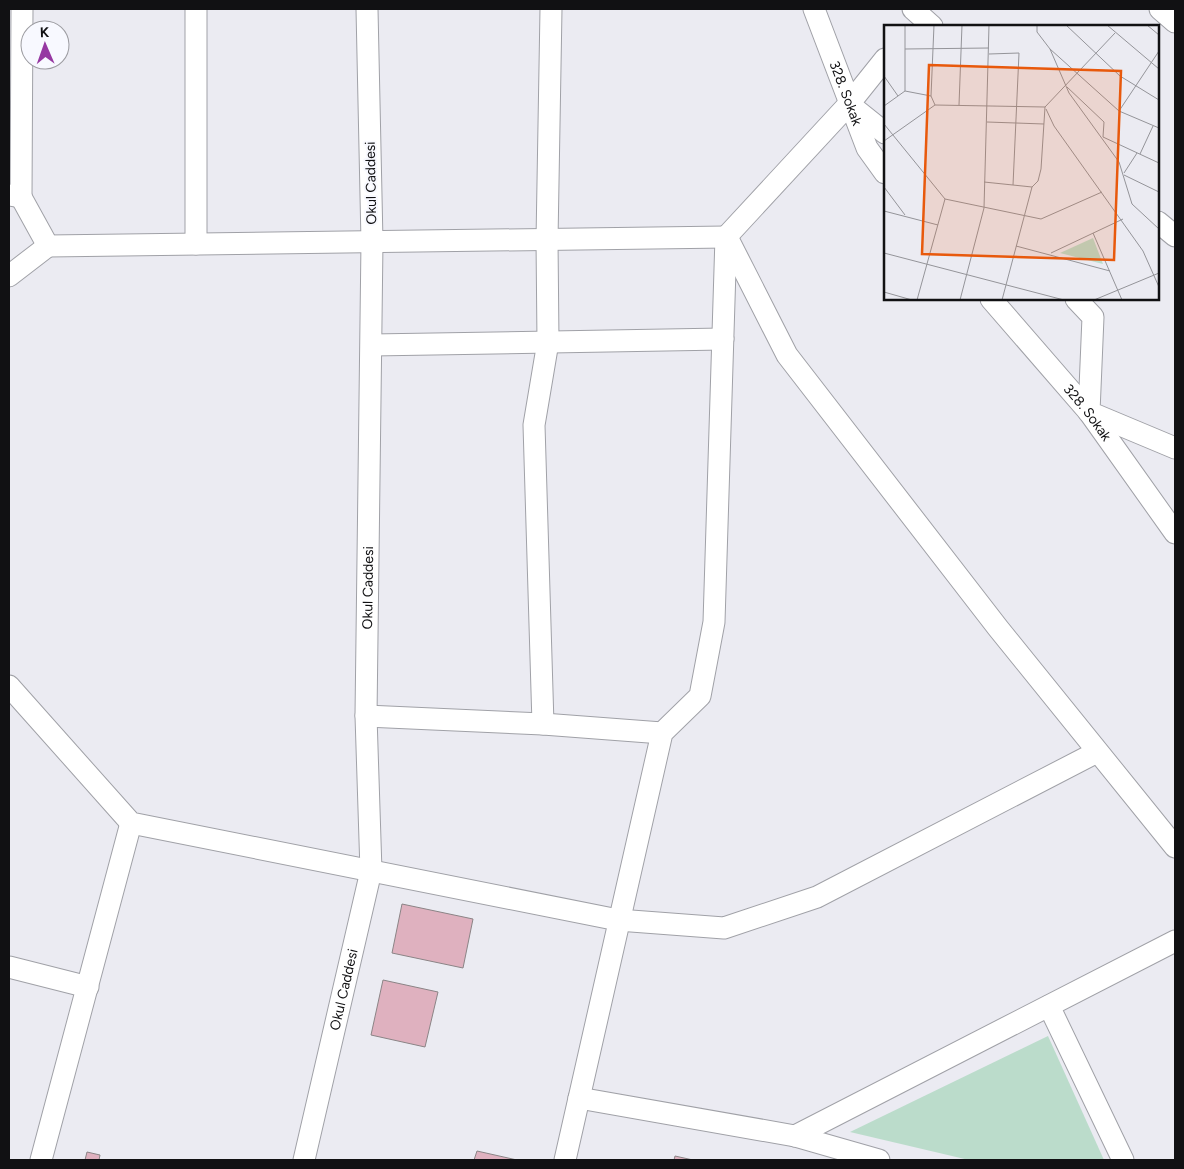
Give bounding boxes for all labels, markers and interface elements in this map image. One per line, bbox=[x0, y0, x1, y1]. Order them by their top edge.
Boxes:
north arrow bbox=[20, 20, 70, 70]
text: K bbox=[40, 24, 50, 41]
inset map bbox=[884, 25, 1159, 300]
street label: 328. Sokak bbox=[826, 58, 866, 128]
street label: Okul Caddesi bbox=[362, 141, 380, 225]
street label: 328. Sokak bbox=[1060, 380, 1115, 444]
street label: Okul Caddesi bbox=[359, 546, 377, 629]
street label: Okul Caddesi bbox=[326, 947, 361, 1032]

